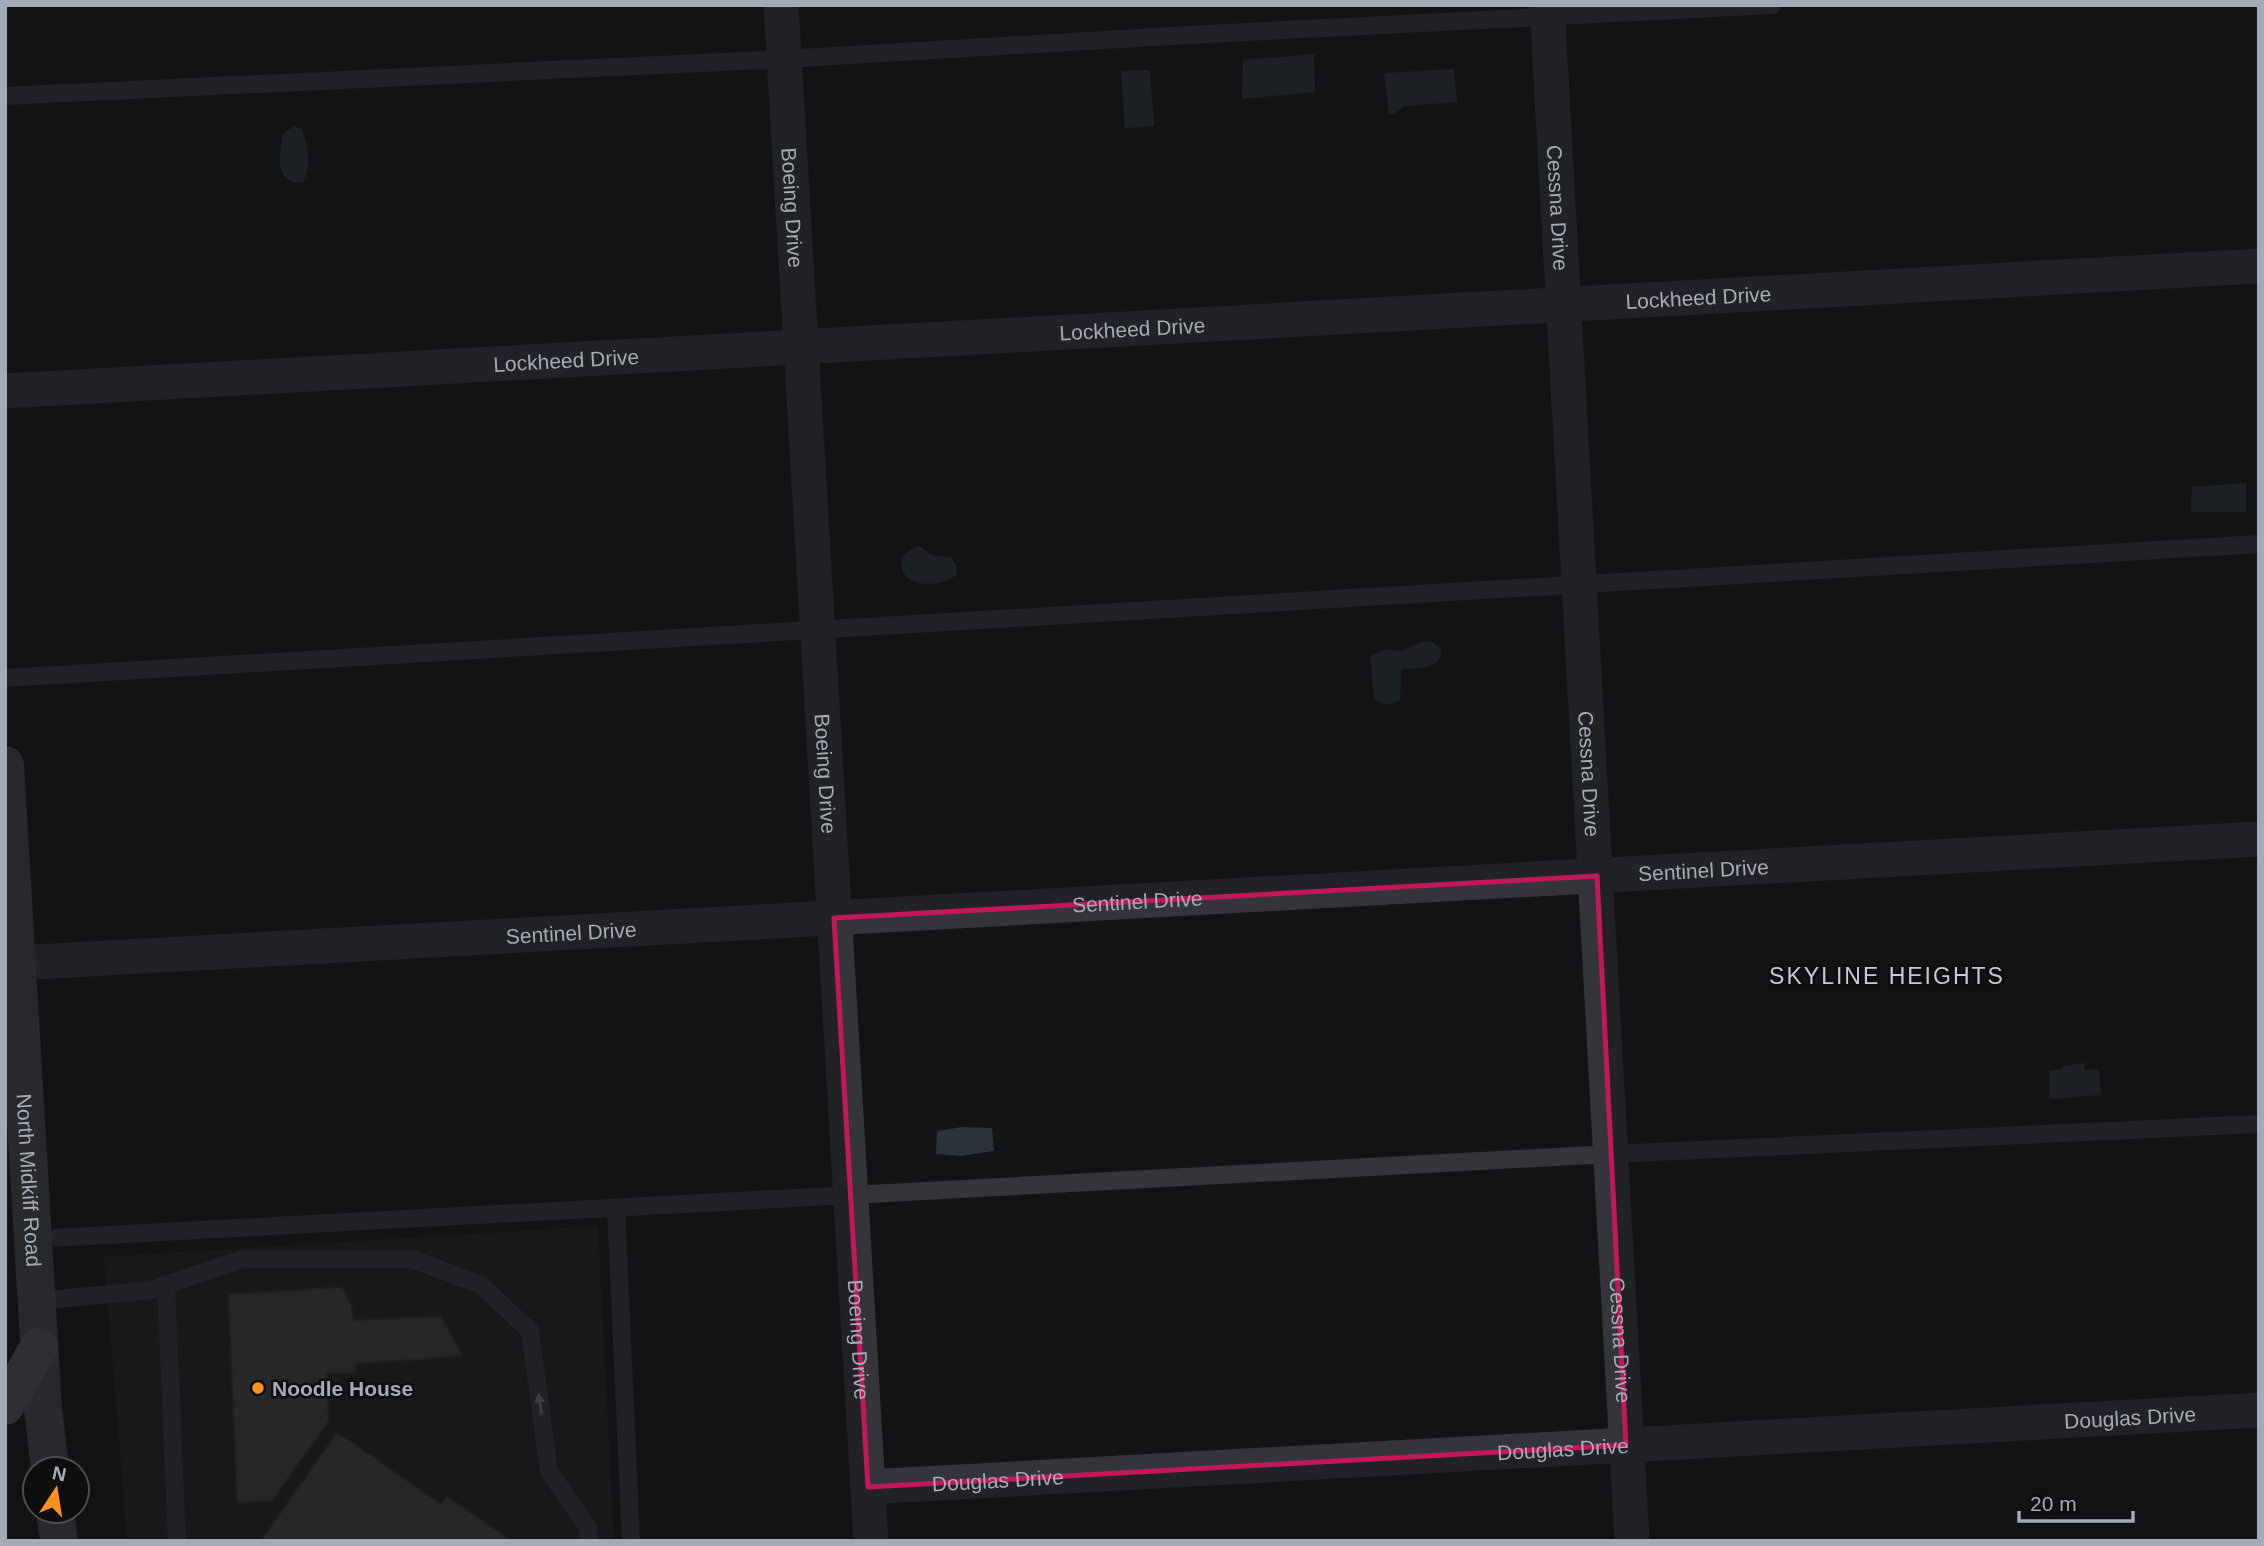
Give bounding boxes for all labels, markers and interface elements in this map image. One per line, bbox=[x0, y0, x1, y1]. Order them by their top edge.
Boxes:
street label: Cessna Drive bbox=[1543, 144, 1573, 271]
street label: Boeing Drive bbox=[778, 147, 808, 268]
street label: Lockheed Drive bbox=[1625, 282, 1772, 313]
street label: Lockheed Drive bbox=[1059, 313, 1206, 344]
street label: Lockheed Drive bbox=[493, 344, 640, 375]
street label: Cessna Drive bbox=[1575, 710, 1605, 837]
street label: Boeing Drive bbox=[811, 713, 841, 834]
street label: Sentinel Drive bbox=[1637, 855, 1769, 885]
street label: Sentinel Drive bbox=[1071, 886, 1203, 916]
street label: Sentinel Drive bbox=[505, 917, 637, 947]
district label: SKYLINE HEIGHTS bbox=[1769, 963, 2005, 989]
street label: North Midkiff Road bbox=[13, 1093, 46, 1268]
street label: Cessna Drive bbox=[1606, 1276, 1636, 1404]
street label: Boeing Drive bbox=[844, 1279, 874, 1400]
place label: Noodle House bbox=[272, 1377, 413, 1400]
marker: Noodle House bbox=[250, 1380, 266, 1396]
one-way arrow bbox=[534, 1392, 545, 1414]
street label: Douglas Drive bbox=[2064, 1402, 2197, 1432]
street label: Douglas Drive bbox=[1496, 1433, 1629, 1464]
north arrow bbox=[21, 1455, 91, 1525]
text: N bbox=[51, 1462, 68, 1486]
street label: Douglas Drive bbox=[931, 1465, 1064, 1495]
scale bar bbox=[2019, 1480, 2133, 1524]
text: 20 m bbox=[2030, 1492, 2077, 1515]

